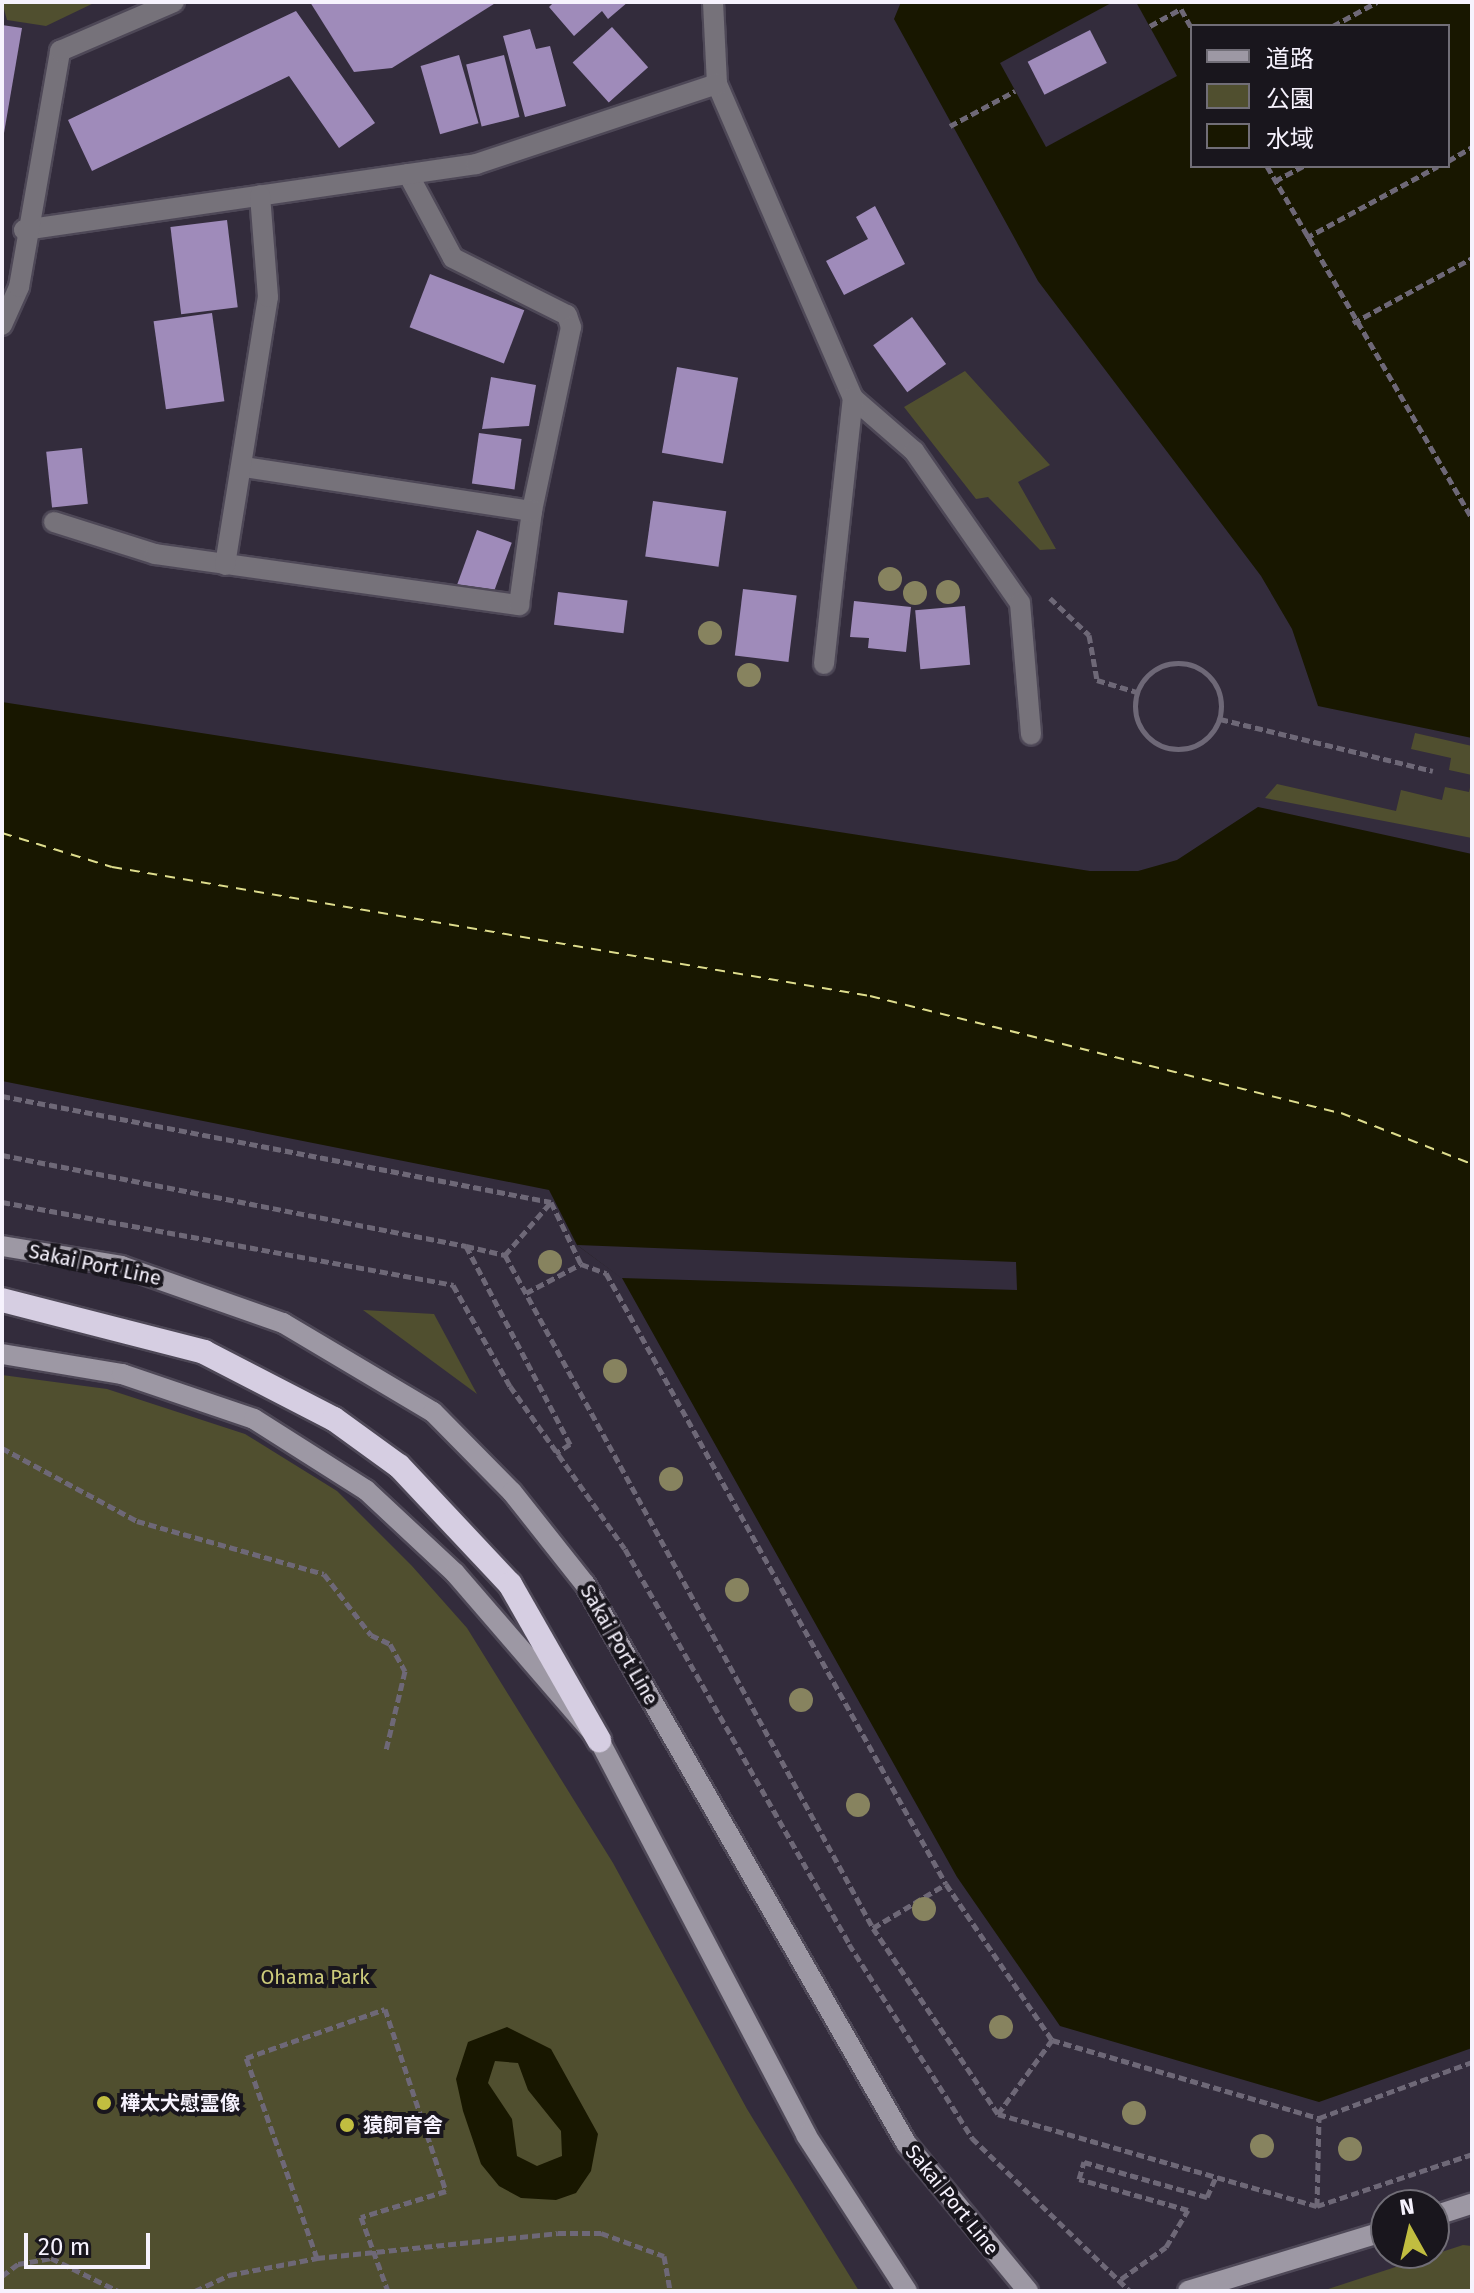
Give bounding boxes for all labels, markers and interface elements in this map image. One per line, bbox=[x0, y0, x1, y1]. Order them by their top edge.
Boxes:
legend bbox=[1190, 24, 1450, 168]
text: 道路 bbox=[1266, 45, 1314, 73]
text: 公園 bbox=[1266, 85, 1314, 113]
text: 水域 bbox=[1266, 125, 1314, 153]
street label: Sakai Port Line bbox=[27, 1239, 163, 1291]
street label: Sakai Port Line bbox=[575, 1581, 663, 1709]
park label: Ohama Park bbox=[260, 1965, 370, 1989]
place label: 樺太犬慰霊像 bbox=[120, 2091, 240, 2115]
marker: 樺太犬慰霊像 bbox=[95, 2094, 113, 2112]
place label: 猿飼育舎 bbox=[363, 2113, 443, 2137]
marker: 猿飼育舎 bbox=[338, 2116, 356, 2134]
street label: Sakai Port Line bbox=[900, 2140, 1004, 2260]
north arrow bbox=[1370, 2189, 1450, 2269]
text: N bbox=[1398, 2192, 1416, 2221]
scale bar bbox=[28, 2217, 154, 2267]
text: 20 m bbox=[38, 2233, 90, 2261]

